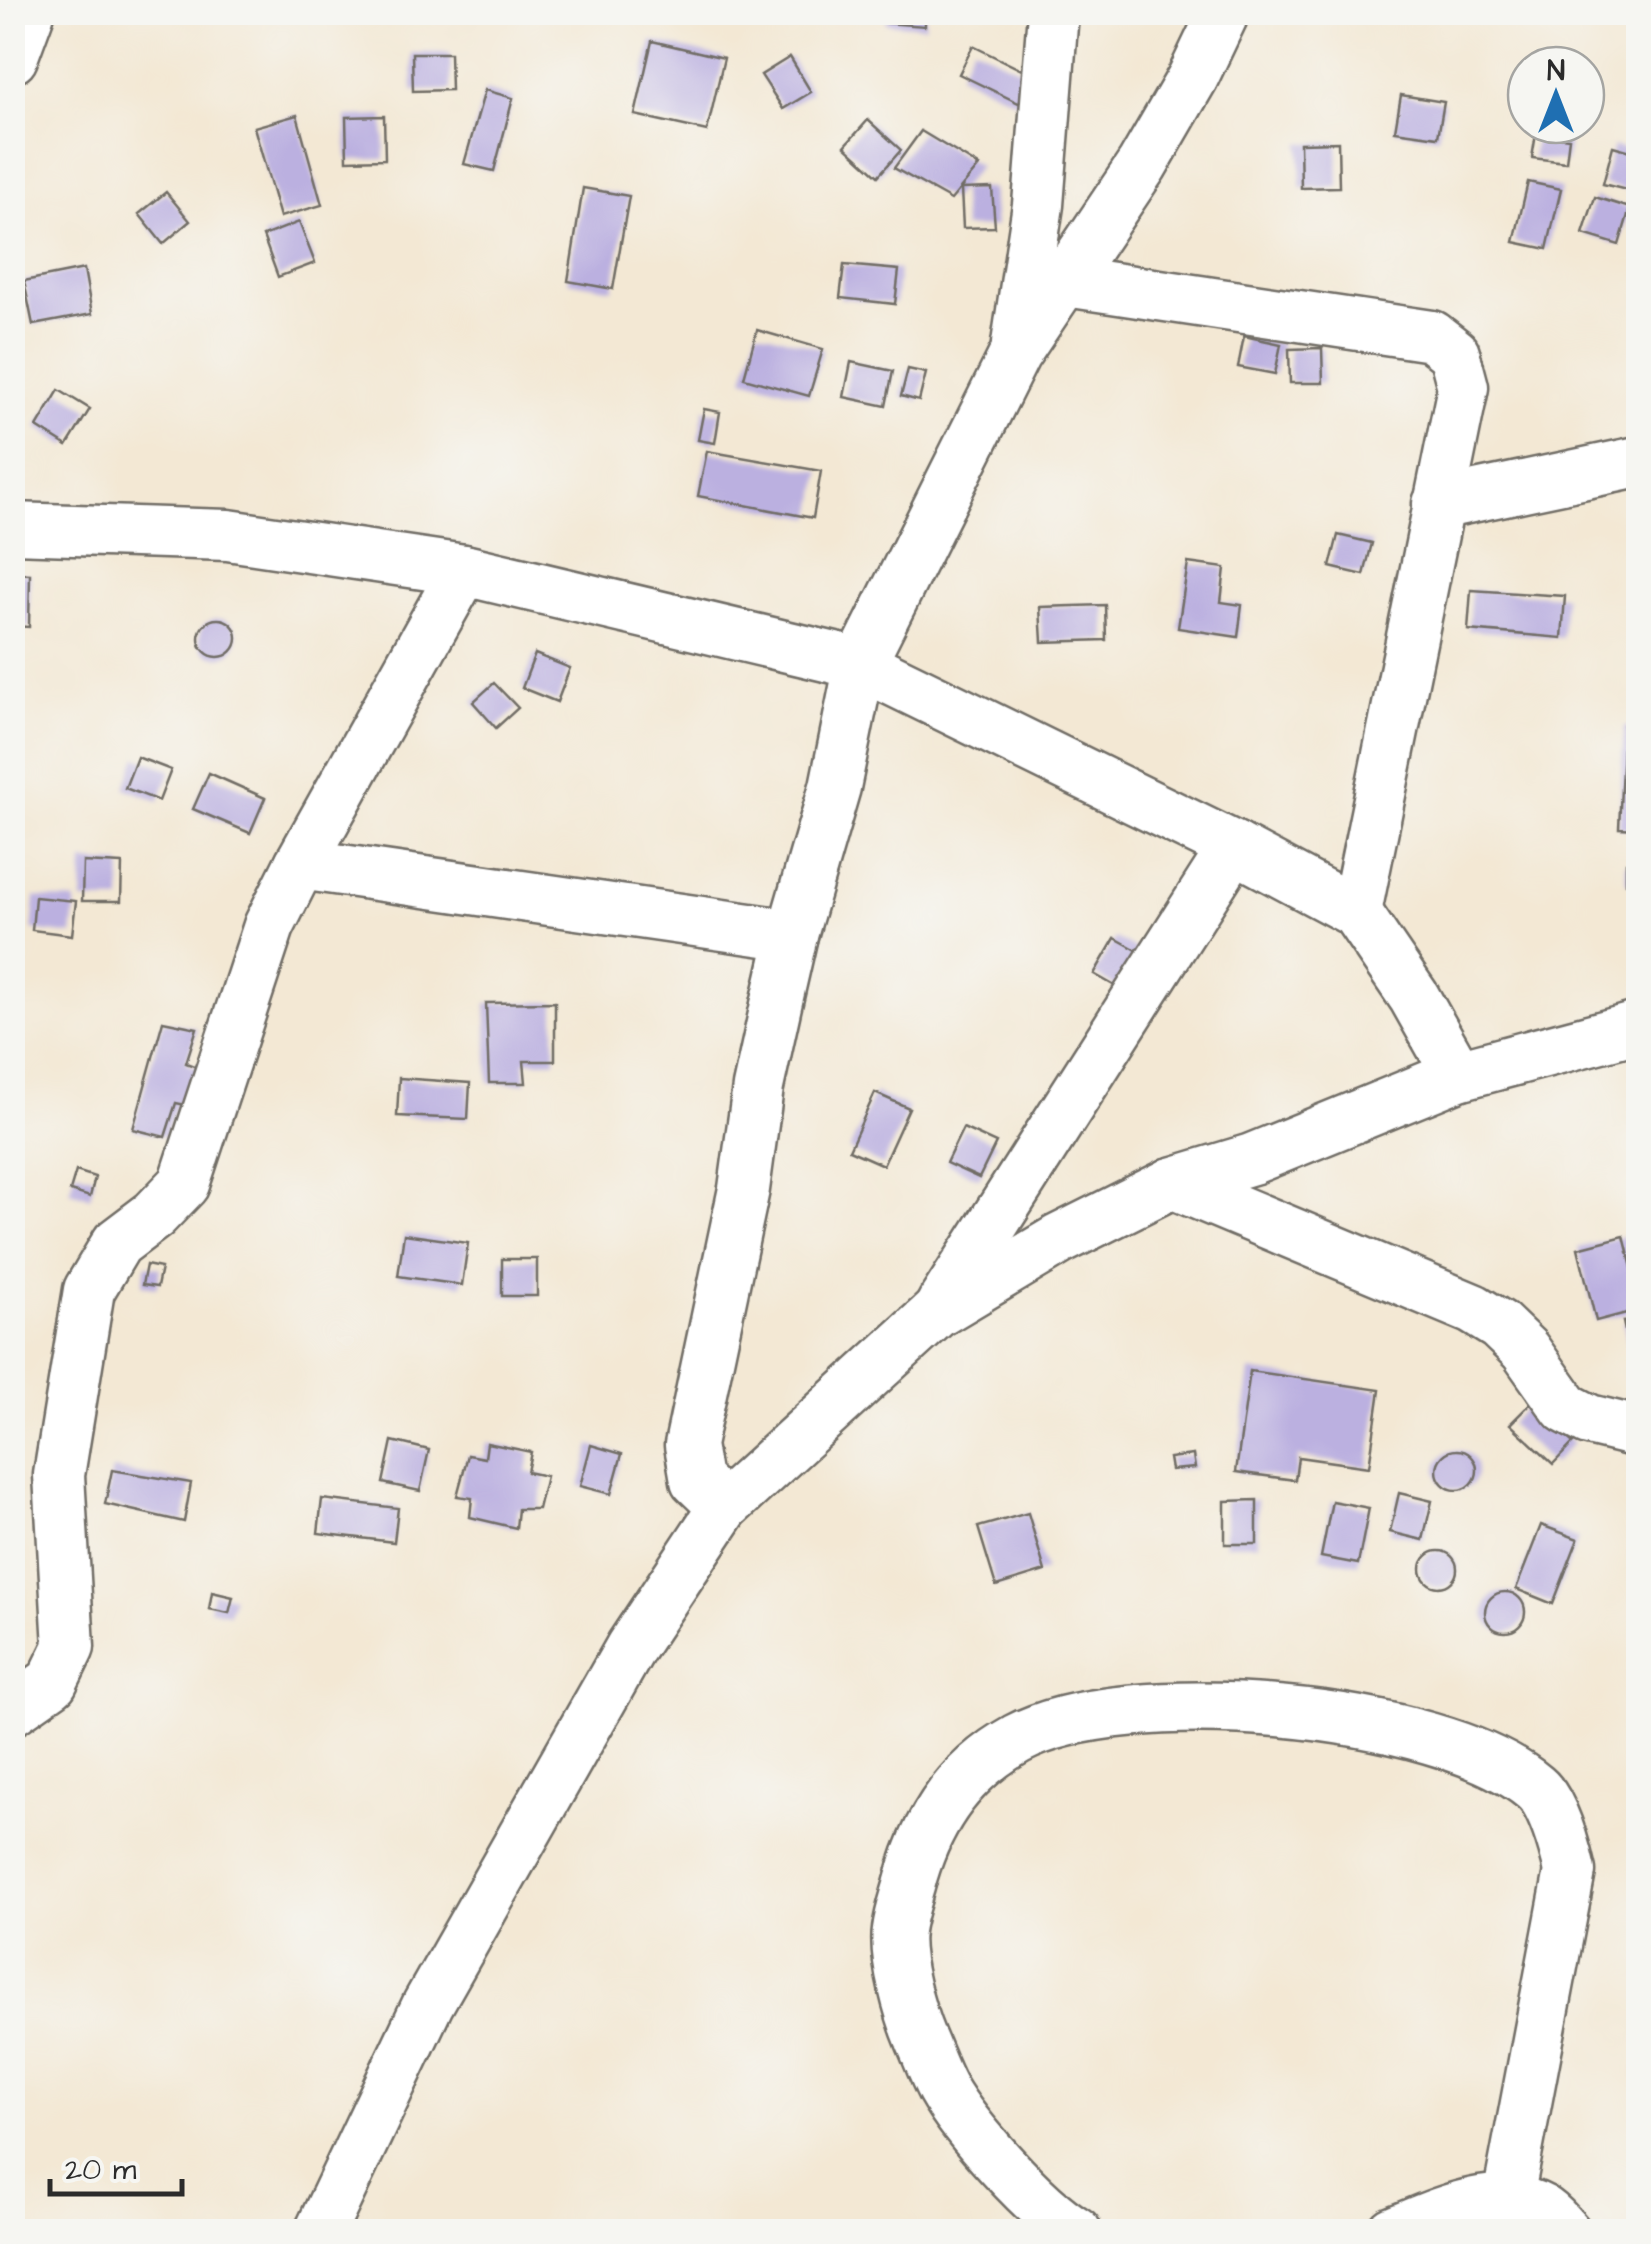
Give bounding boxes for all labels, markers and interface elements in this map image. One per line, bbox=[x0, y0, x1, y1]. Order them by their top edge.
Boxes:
north arrow bbox=[1506, 45, 1606, 145]
text: N bbox=[1547, 52, 1565, 91]
scale bar bbox=[50, 2134, 182, 2196]
text: 20 m bbox=[65, 2149, 137, 2191]

